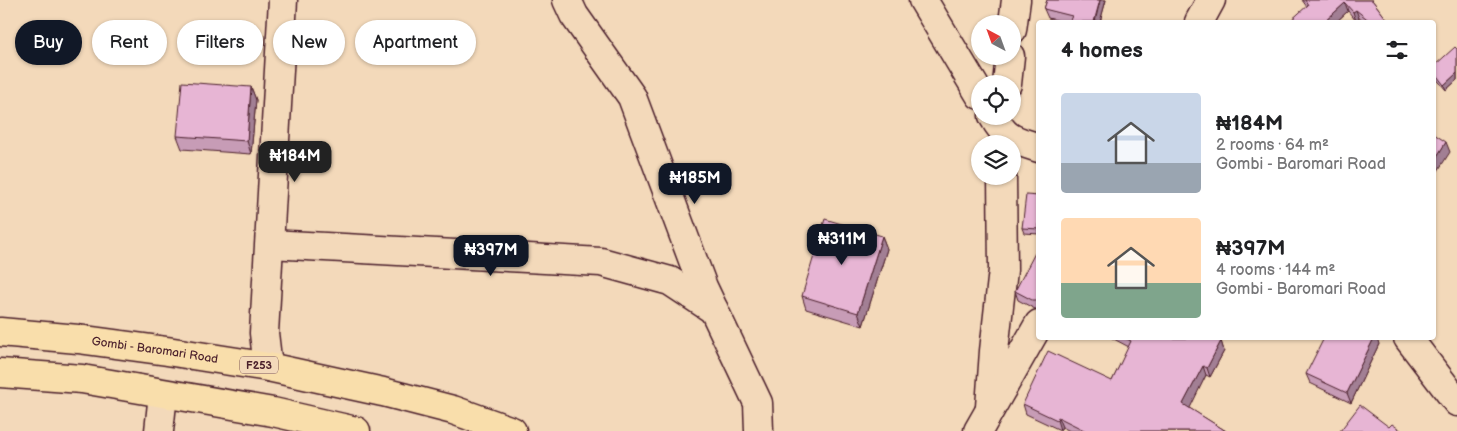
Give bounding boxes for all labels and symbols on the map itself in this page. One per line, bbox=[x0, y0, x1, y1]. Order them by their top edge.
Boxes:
north arrow bbox=[971, 15, 1021, 65]
pin: ₦184M bbox=[260, 140, 330, 183]
pin: ₦185M bbox=[660, 162, 730, 205]
pin: ₦311M bbox=[807, 224, 877, 266]
pin: ₦397M bbox=[456, 234, 526, 277]
street label: Gombi - Baromari Road bbox=[91, 334, 219, 367]
road number: F253 bbox=[240, 356, 278, 374]

